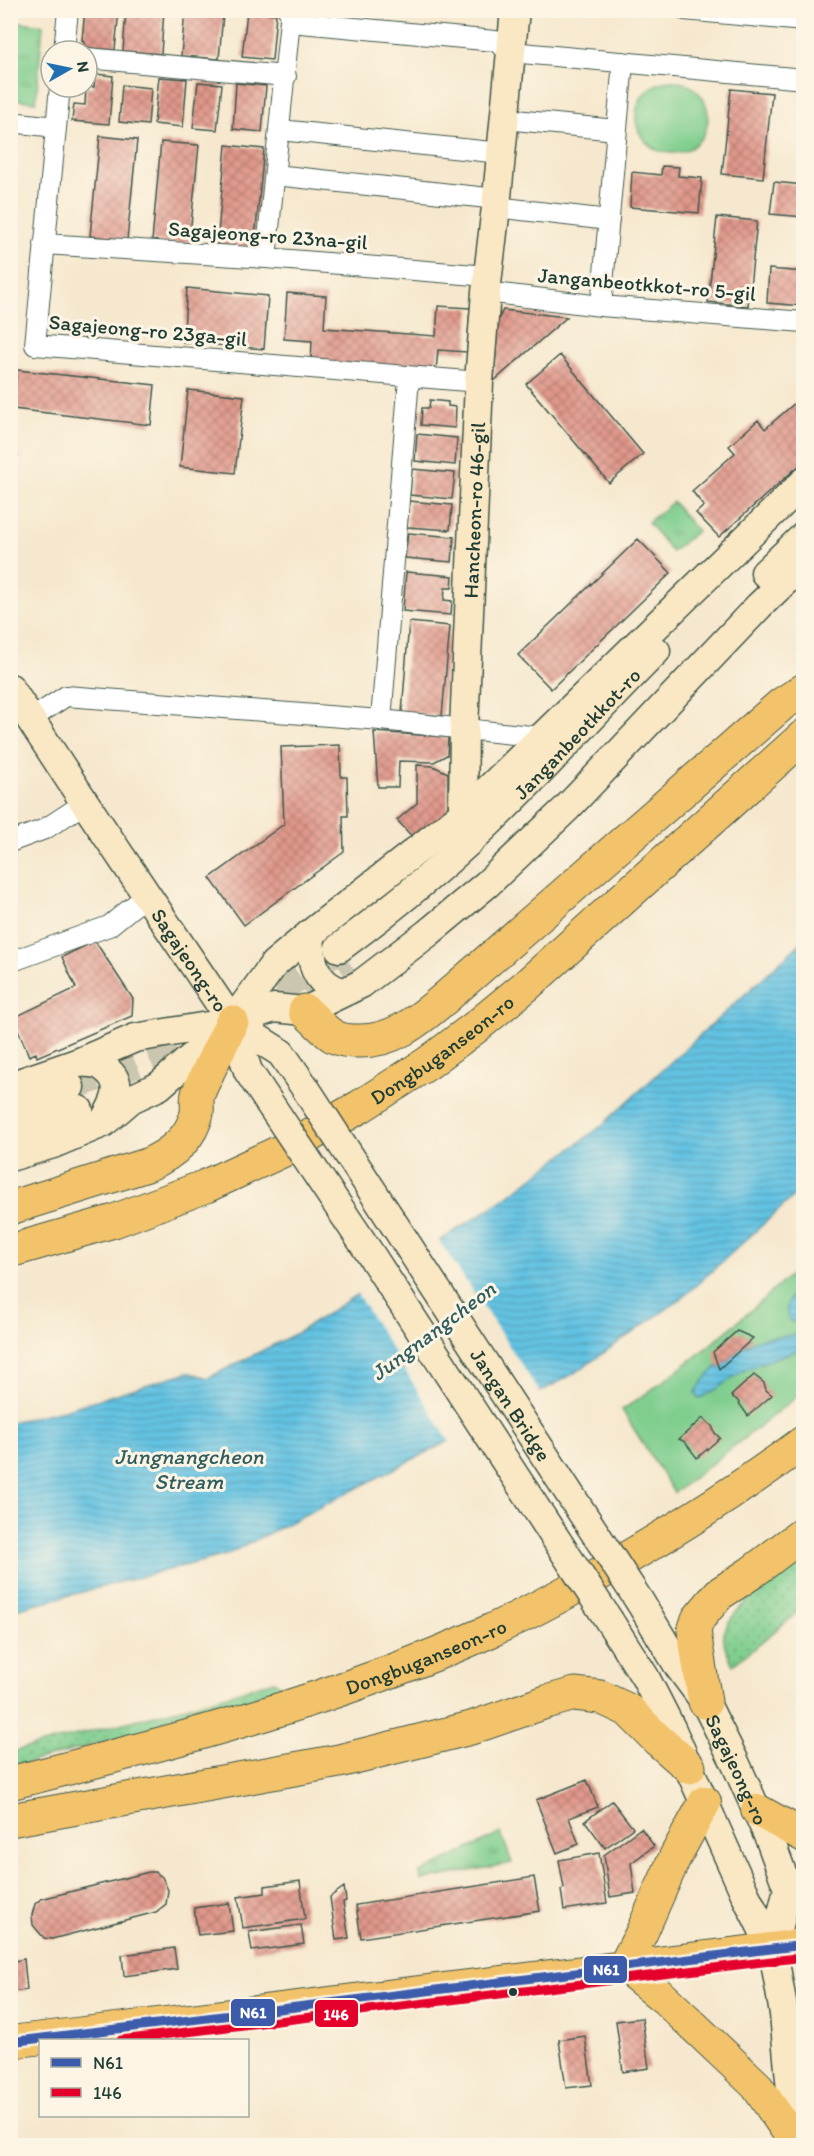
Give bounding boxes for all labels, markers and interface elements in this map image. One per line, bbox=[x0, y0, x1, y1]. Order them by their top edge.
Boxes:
north arrow bbox=[39, 39, 99, 99]
text: N bbox=[73, 60, 94, 74]
street label: Sagajeong-ro 23na-gil bbox=[167, 216, 369, 254]
street label: Janganbeotkkot-ro 5-gil bbox=[537, 262, 757, 306]
street label: Sagajeong-ro 23ga-gil bbox=[48, 309, 248, 351]
street label: Hancheon-ro 46-gil bbox=[457, 421, 490, 599]
street label: Janganbeotkkot-ro bbox=[508, 662, 646, 804]
street label: Sagajeong-ro bbox=[146, 903, 234, 1016]
street label: Dongbuganseon-ro bbox=[365, 989, 519, 1110]
water label: Jungnangcheon bbox=[365, 1275, 501, 1387]
street label: Jangan Bridge bbox=[466, 1343, 557, 1466]
water label: Jungnangcheon Stream bbox=[114, 1443, 264, 1495]
street label: Dongbuganseon-ro bbox=[342, 1613, 510, 1699]
street label: Sagajeong-ro bbox=[700, 1710, 774, 1829]
line badge: N61 bbox=[583, 1955, 628, 1984]
text: N61 bbox=[593, 1960, 620, 1979]
unlabelled marker bbox=[507, 1986, 519, 1998]
line badge: N61 bbox=[230, 1998, 276, 2027]
line badge: 146 bbox=[314, 1999, 359, 2028]
text: N61 bbox=[240, 2003, 267, 2022]
text: 146 bbox=[323, 2005, 349, 2024]
legend bbox=[39, 2039, 249, 2117]
text: N61 bbox=[93, 2052, 123, 2074]
text: 146 bbox=[93, 2082, 122, 2104]

